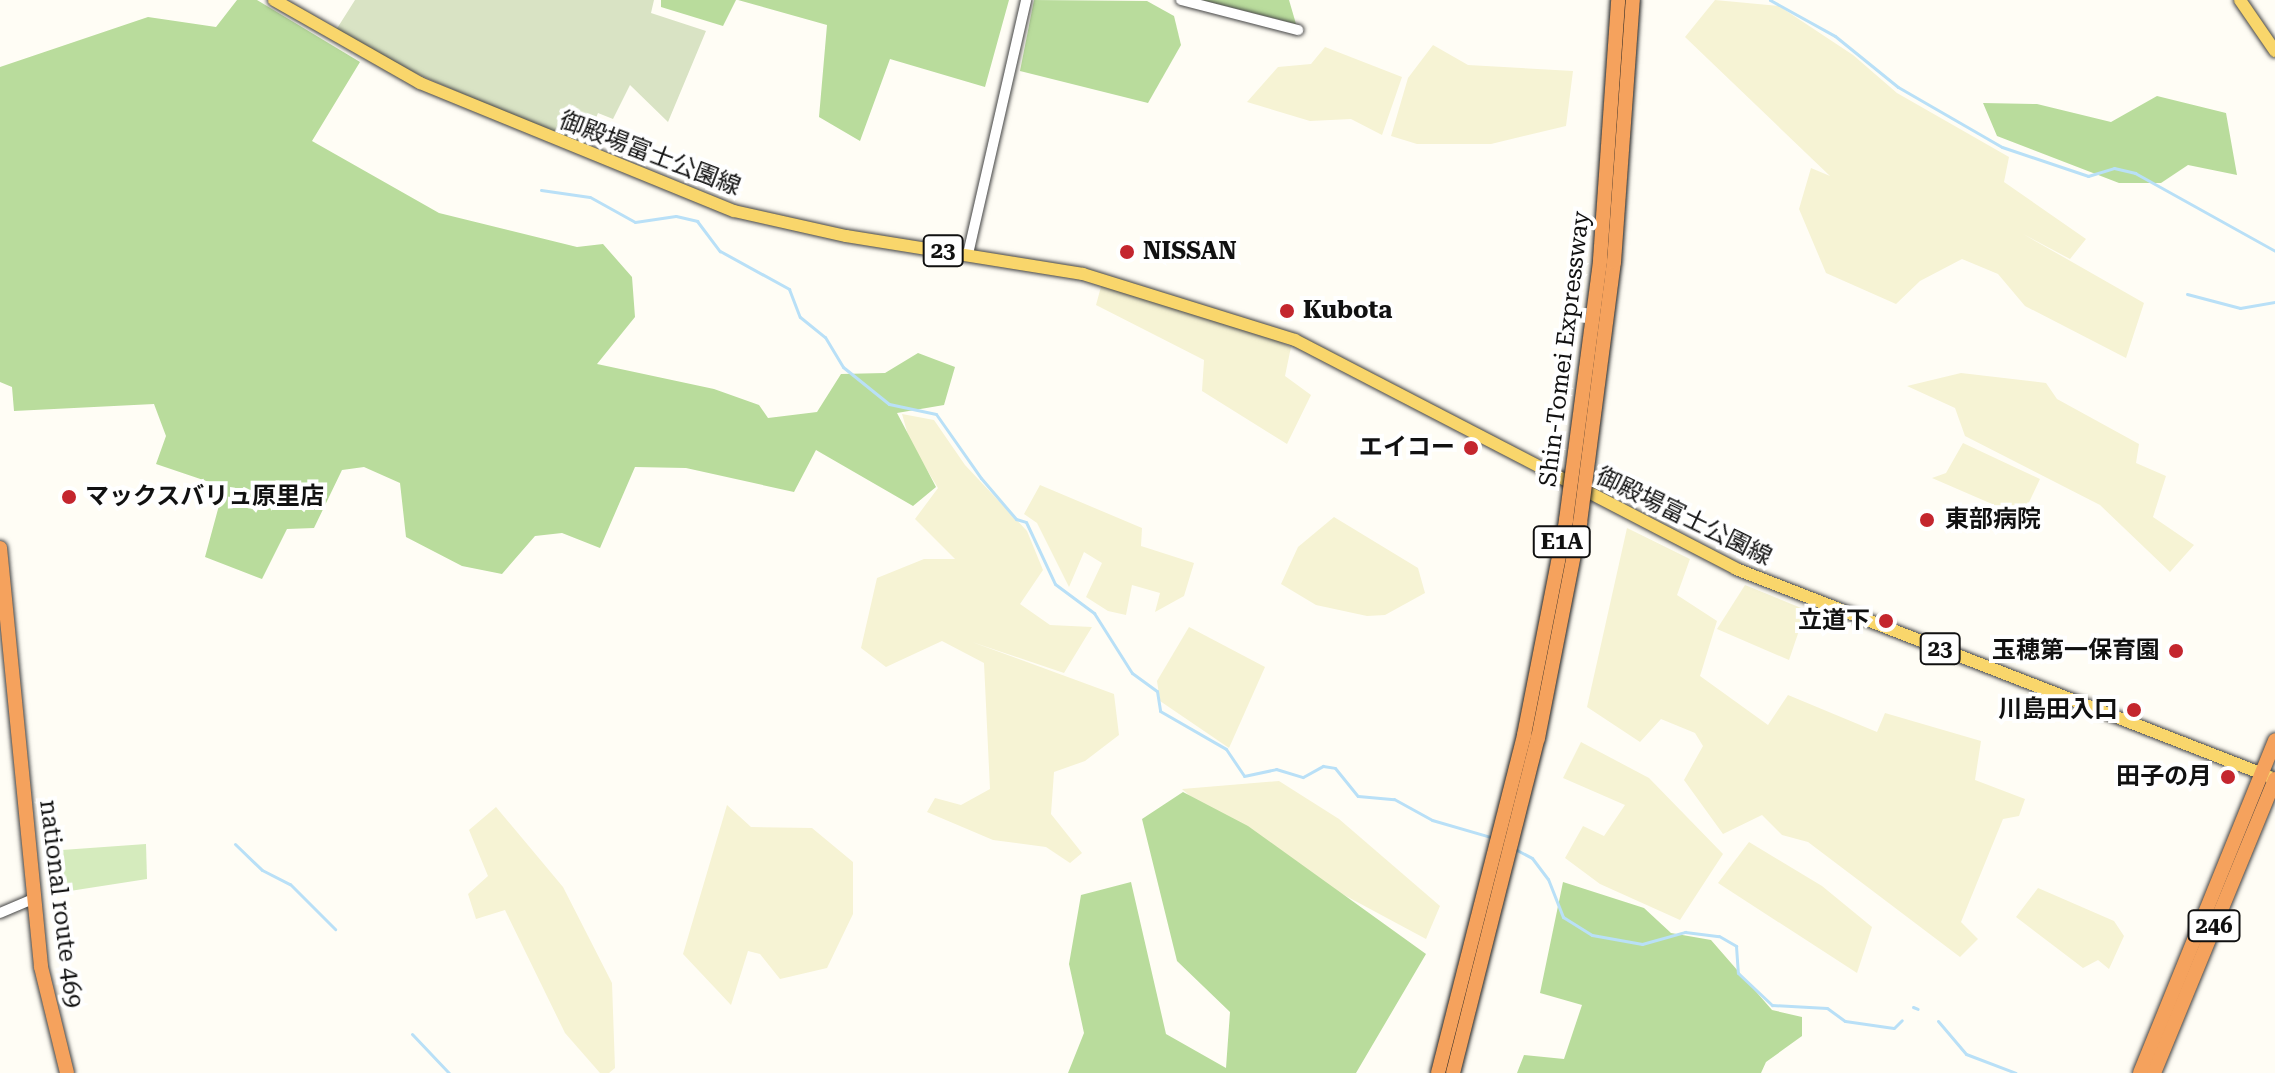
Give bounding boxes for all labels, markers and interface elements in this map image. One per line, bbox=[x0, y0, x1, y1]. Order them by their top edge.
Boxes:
street label: 御殿場富士公園線 bbox=[555, 106, 745, 202]
street label: Shin-Tomei Expressway bbox=[1534, 209, 1596, 489]
road number: 23 bbox=[921, 233, 965, 269]
place label: NISSAN bbox=[1143, 238, 1237, 266]
marker: NISSAN bbox=[1118, 243, 1136, 261]
place label: Kubota bbox=[1303, 297, 1392, 325]
marker: Kubota bbox=[1278, 302, 1296, 320]
place label: エイコー bbox=[1359, 434, 1455, 462]
marker: エイコー bbox=[1462, 439, 1480, 457]
street label: 御殿場富士公園線 bbox=[1591, 462, 1777, 572]
place label: マックスバリュ原里店 bbox=[85, 483, 325, 511]
marker: マックスバリュ原里店 bbox=[60, 488, 78, 506]
place label: 東部病院 bbox=[1945, 506, 2041, 534]
marker: 東部病院 bbox=[1916, 509, 1938, 531]
road number: E1A bbox=[1532, 524, 1592, 560]
place label: 立道下 bbox=[1798, 607, 1870, 635]
marker: 立道下 bbox=[1877, 612, 1895, 630]
road number: 23 bbox=[1918, 631, 1962, 667]
place label: 玉穂第一保育園 bbox=[1992, 637, 2160, 665]
marker: 玉穂第一保育園 bbox=[2167, 642, 2185, 660]
place label: 川島田入口 bbox=[1998, 696, 2118, 724]
marker: 川島田入口 bbox=[2125, 701, 2143, 719]
place label: 田子の月 bbox=[2116, 763, 2212, 791]
marker: 田子の月 bbox=[2219, 768, 2237, 786]
street label: national route 469 bbox=[33, 798, 87, 1010]
road number: 246 bbox=[2186, 908, 2242, 944]

